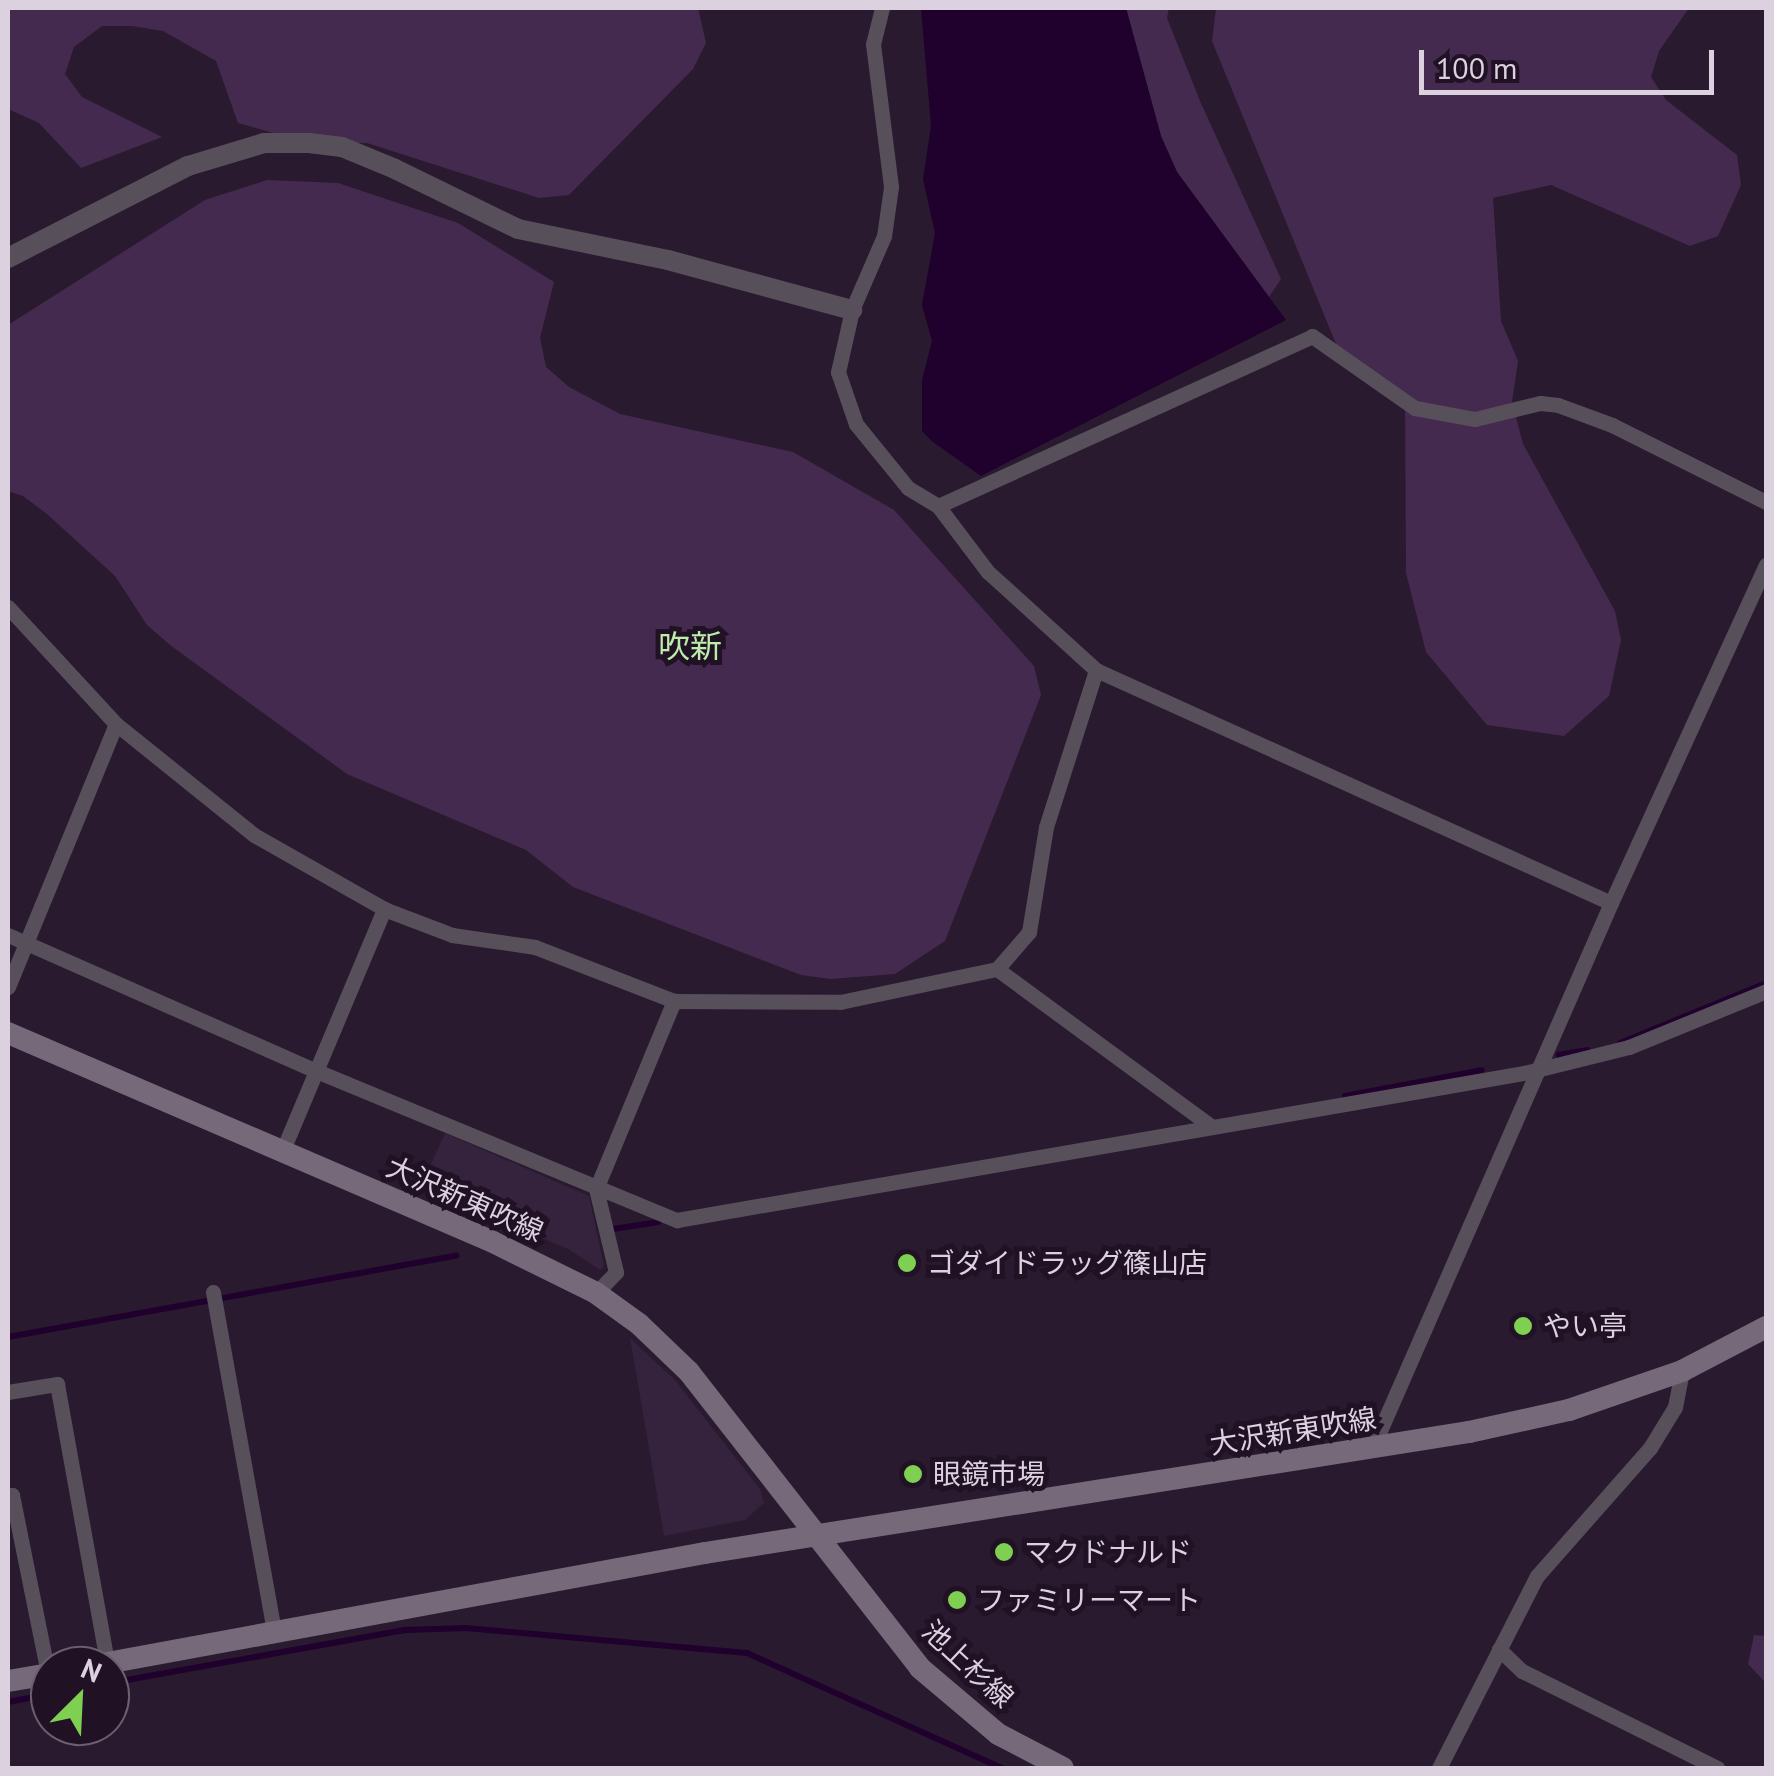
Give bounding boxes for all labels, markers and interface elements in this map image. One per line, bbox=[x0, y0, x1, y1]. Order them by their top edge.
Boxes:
scale bar bbox=[1424, 30, 1719, 92]
text: 100 m bbox=[1436, 48, 1517, 87]
district label: 吹新 bbox=[658, 627, 722, 665]
street label: 大沢新東吹線 bbox=[381, 1149, 549, 1249]
place label: ゴダイドラッグ篠山店 bbox=[927, 1246, 1207, 1280]
marker: ゴダイドラッグ篠山店 bbox=[896, 1252, 918, 1274]
place label: やい亭 bbox=[1543, 1309, 1627, 1343]
marker: やい亭 bbox=[1512, 1315, 1534, 1337]
street label: 大沢新東吹線 bbox=[1207, 1401, 1379, 1461]
place label: 眼鏡市場 bbox=[933, 1457, 1045, 1491]
marker: 眼鏡市場 bbox=[902, 1463, 924, 1485]
place label: マクドナルド bbox=[1024, 1535, 1192, 1569]
marker: マクドナルド bbox=[993, 1541, 1015, 1563]
place label: ファミリーマート bbox=[977, 1583, 1201, 1617]
marker: ファミリーマート bbox=[946, 1589, 968, 1611]
street label: 池上杉線 bbox=[916, 1614, 1020, 1714]
north arrow bbox=[30, 1646, 130, 1746]
text: N bbox=[76, 1649, 108, 1691]

